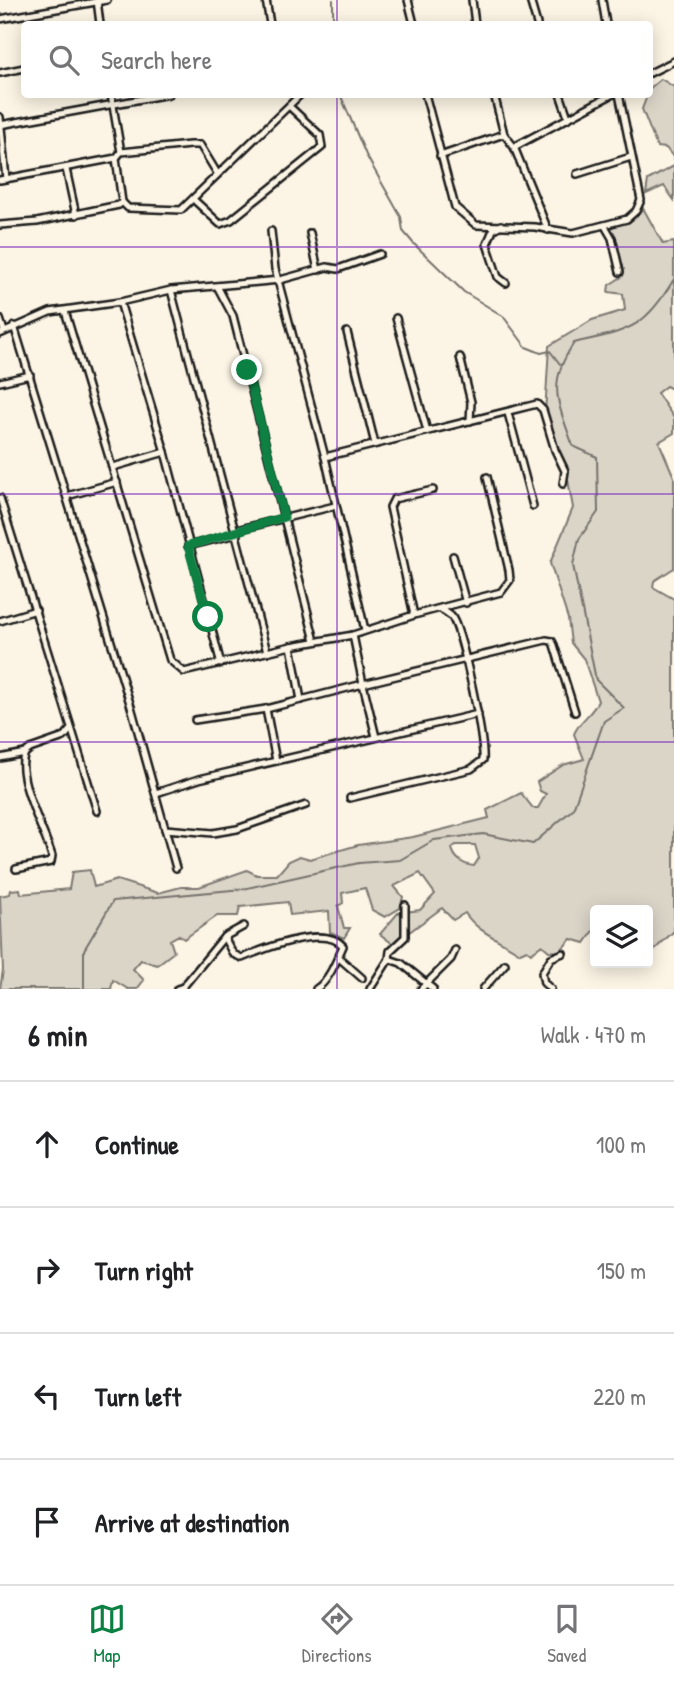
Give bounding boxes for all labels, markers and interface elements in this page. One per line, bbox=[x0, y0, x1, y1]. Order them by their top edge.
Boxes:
search box bbox=[21, 21, 653, 98]
icon: search bbox=[45, 41, 83, 79]
text: Search here bbox=[101, 42, 212, 77]
route end bbox=[231, 354, 262, 385]
route start bbox=[192, 601, 223, 632]
map controls bbox=[590, 905, 653, 968]
button: layers bbox=[590, 905, 653, 968]
text: 6 min bbox=[28, 1015, 88, 1055]
text: Walk · 470 m bbox=[541, 1019, 646, 1050]
icon: ahead bbox=[28, 1125, 66, 1163]
text: Continue bbox=[95, 1127, 179, 1162]
text: 100 m bbox=[596, 1129, 646, 1160]
icon: right bbox=[28, 1251, 66, 1289]
text: Turn right bbox=[95, 1253, 193, 1288]
text: 150 m bbox=[597, 1255, 646, 1286]
icon: left bbox=[28, 1377, 66, 1415]
text: Turn left bbox=[95, 1379, 181, 1414]
text: 220 m bbox=[593, 1381, 646, 1412]
icon: arrive bbox=[28, 1503, 66, 1541]
text: Arrive at destination bbox=[95, 1505, 290, 1540]
tab: Map bbox=[88, 1600, 126, 1668]
tab: Directions bbox=[302, 1600, 372, 1668]
tab: Saved bbox=[547, 1600, 586, 1668]

